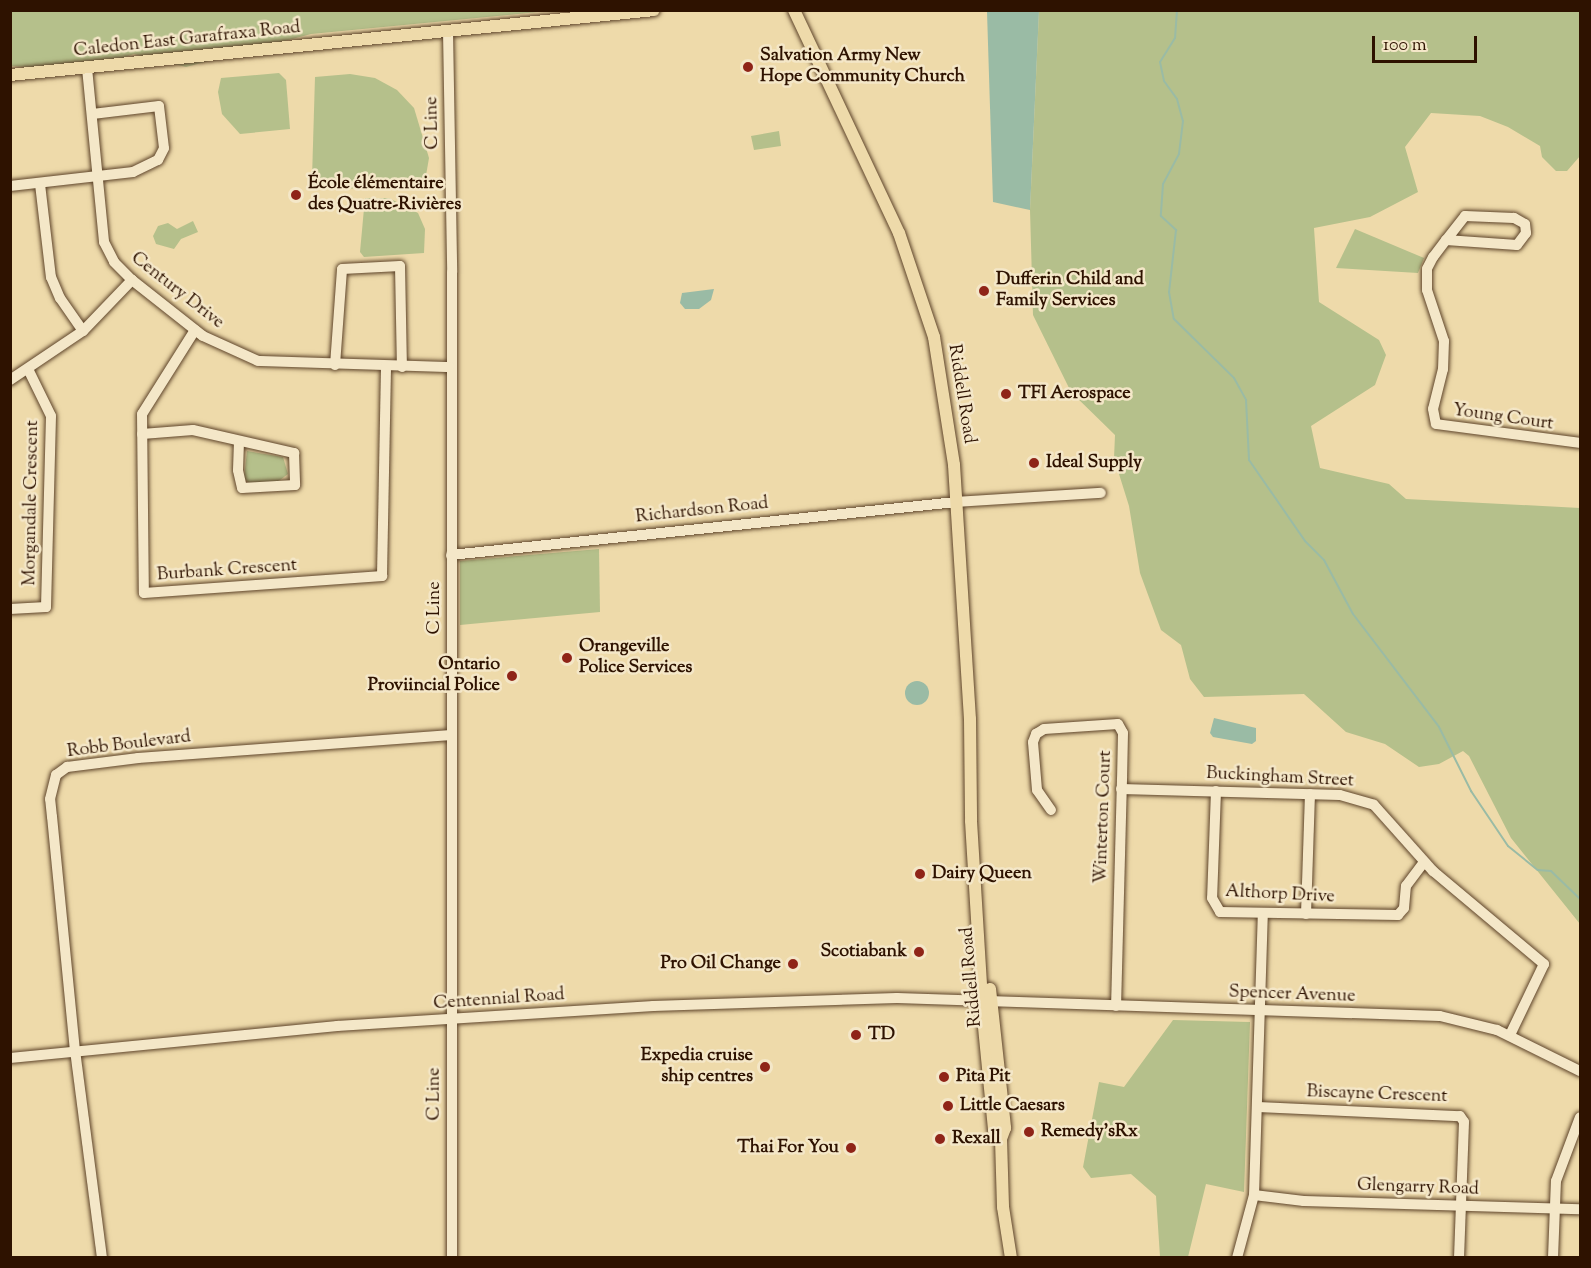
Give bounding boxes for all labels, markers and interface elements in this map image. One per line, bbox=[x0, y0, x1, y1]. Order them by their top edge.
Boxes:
street label: Caledon East Garafraxa Road bbox=[73, 17, 301, 63]
scale bar bbox=[1375, 24, 1480, 62]
text: 100 m bbox=[1383, 33, 1427, 59]
place label: Salvation Army New Hope Community Church bbox=[760, 46, 965, 88]
marker: Salvation Army New Hope Community Church bbox=[741, 60, 755, 74]
street label: C Line bbox=[422, 96, 444, 150]
place label: École élémentaire des Quatre-Rivières bbox=[308, 174, 461, 216]
marker: École élémentaire des Quatre-Rivières bbox=[289, 188, 303, 202]
street label: Century Drive bbox=[126, 248, 228, 334]
place label: Dufferin Child and Family Services bbox=[996, 270, 1144, 312]
marker: Dufferin Child and Family Services bbox=[977, 284, 991, 298]
street label: Riddell Road bbox=[942, 343, 980, 445]
place label: TFI Aerospace bbox=[1018, 383, 1131, 405]
marker: TFI Aerospace bbox=[999, 387, 1013, 401]
street label: Young Court bbox=[1451, 400, 1555, 436]
street label: Morgandale Crescent bbox=[20, 420, 44, 586]
place label: Ideal Supply bbox=[1046, 452, 1142, 474]
marker: Ideal Supply bbox=[1027, 456, 1041, 470]
street label: Richardson Road bbox=[635, 493, 769, 529]
street label: Burbank Crescent bbox=[156, 555, 298, 587]
street label: C Line bbox=[424, 581, 446, 635]
place label: Orangeville Police Services bbox=[579, 637, 692, 680]
marker: Orangeville Police Services bbox=[560, 651, 574, 665]
place label: Ontario Proviincial Police bbox=[368, 655, 500, 698]
marker: Ontario Proviincial Police bbox=[505, 669, 519, 683]
street label: Robb Boulevard bbox=[66, 727, 192, 763]
street label: Winterton Court bbox=[1091, 750, 1117, 884]
street label: Buckingham Street bbox=[1206, 763, 1354, 793]
place label: Dairy Queen bbox=[932, 863, 1032, 885]
marker: Dairy Queen bbox=[913, 867, 927, 881]
street label: Althorp Drive bbox=[1225, 881, 1335, 909]
street label: Riddell Road bbox=[957, 926, 987, 1028]
place label: Scotiabank bbox=[820, 941, 907, 963]
marker: Scotiabank bbox=[912, 945, 926, 959]
place label: Pro Oil Change bbox=[660, 953, 781, 975]
marker: Pro Oil Change bbox=[786, 957, 800, 971]
street label: Spencer Avenue bbox=[1228, 982, 1356, 1008]
street label: Centennial Road bbox=[433, 985, 565, 1015]
place label: TD bbox=[868, 1024, 895, 1046]
marker: TD bbox=[849, 1028, 863, 1042]
place label: Expedia cruise ship centres bbox=[641, 1046, 753, 1088]
marker: Expedia cruise ship centres bbox=[758, 1060, 772, 1074]
place label: Pita Pit bbox=[956, 1066, 1010, 1088]
street label: C Line bbox=[424, 1067, 446, 1121]
marker: Pita Pit bbox=[937, 1070, 951, 1084]
street label: Biscayne Crescent bbox=[1306, 1082, 1448, 1108]
place label: Little Caesars bbox=[960, 1095, 1065, 1117]
marker: Little Caesars bbox=[941, 1099, 955, 1113]
place label: Remedy'sRx bbox=[1041, 1121, 1138, 1143]
marker: Remedy'sRx bbox=[1022, 1125, 1036, 1139]
place label: Rexall bbox=[952, 1128, 1001, 1150]
marker: Rexall bbox=[933, 1132, 947, 1146]
place label: Thai For You bbox=[737, 1137, 839, 1159]
marker: Thai For You bbox=[844, 1141, 858, 1155]
street label: Glengarry Road bbox=[1357, 1175, 1479, 1201]

